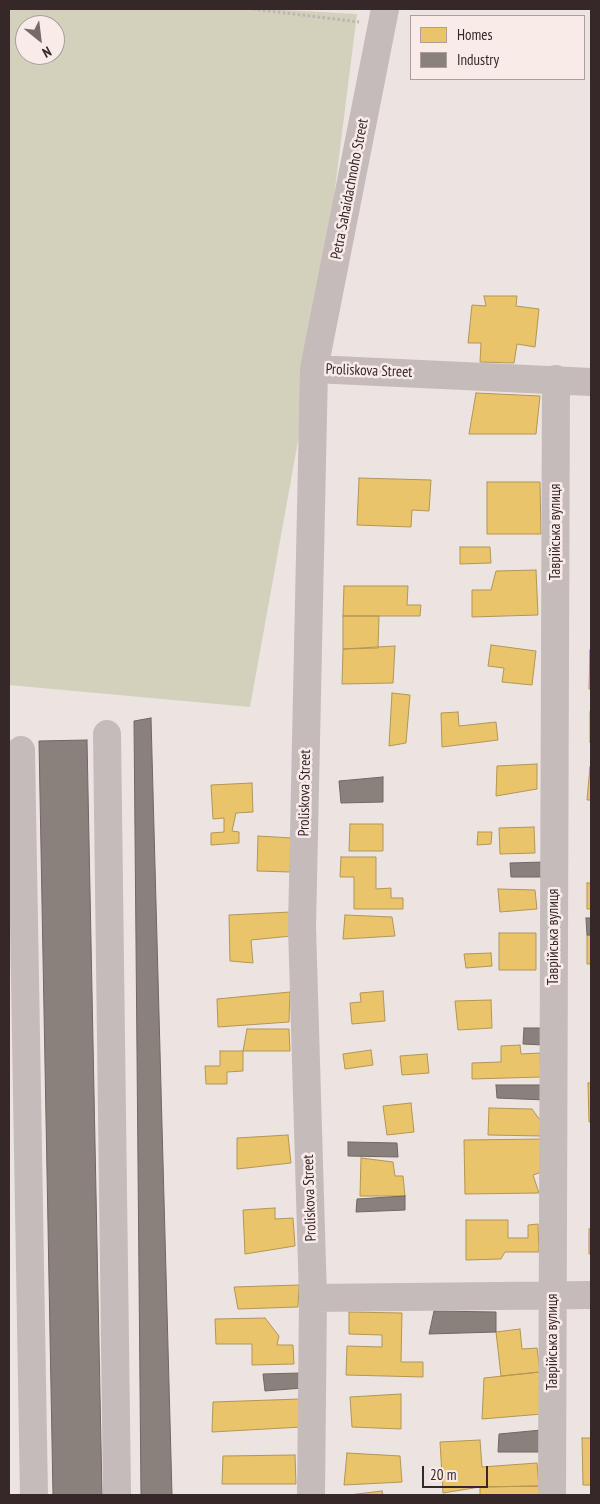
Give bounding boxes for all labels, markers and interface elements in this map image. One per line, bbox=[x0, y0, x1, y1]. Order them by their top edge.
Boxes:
north arrow bbox=[15, 15, 65, 65]
legend bbox=[410, 15, 585, 80]
text: Homes bbox=[457, 25, 493, 44]
text: N bbox=[39, 43, 54, 62]
text: Industry bbox=[457, 50, 499, 69]
street label: Petra Sahaidachnoho Street bbox=[328, 117, 372, 261]
street label: Proliskova Street bbox=[325, 360, 413, 382]
street label: Таврійська вулиця bbox=[547, 484, 565, 580]
street label: Proliskova Street bbox=[295, 749, 315, 837]
street label: Таврійська вулиця bbox=[545, 889, 563, 985]
street label: Proliskova Street bbox=[299, 1154, 321, 1242]
street label: Таврійська вулиця bbox=[544, 1294, 562, 1390]
scale bar bbox=[425, 1456, 491, 1488]
text: 20 m bbox=[430, 1465, 456, 1484]

